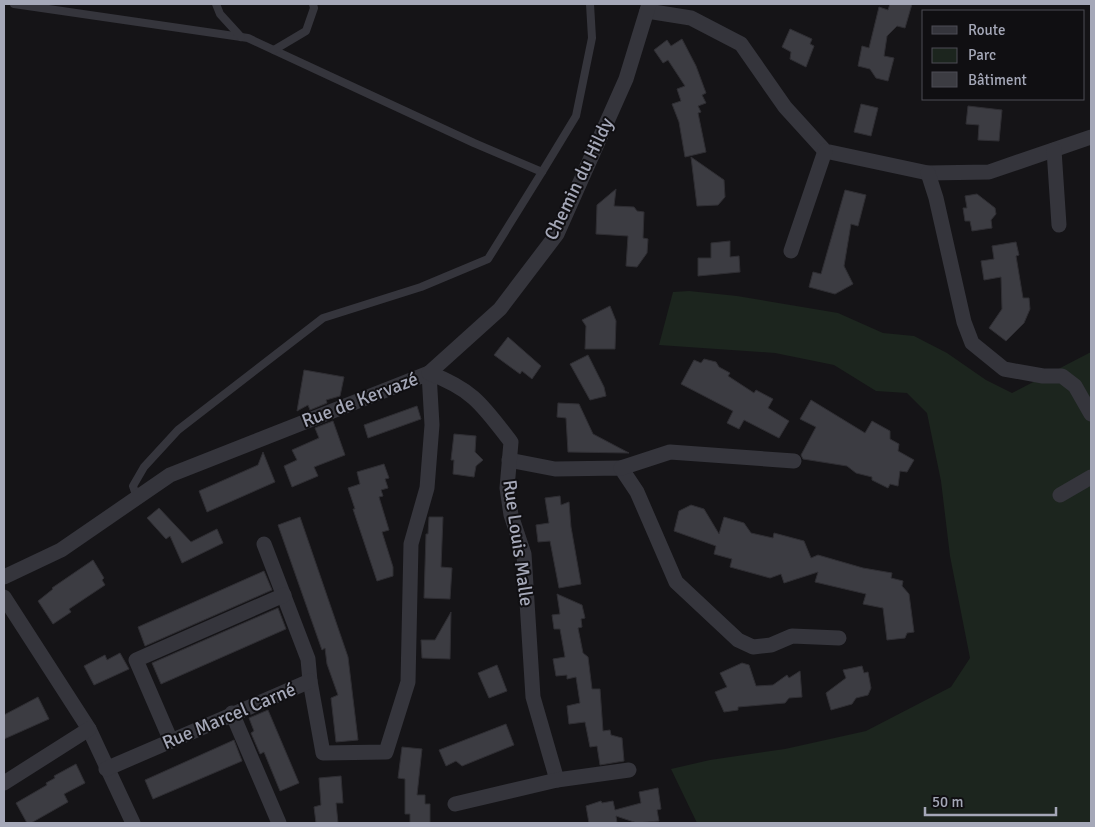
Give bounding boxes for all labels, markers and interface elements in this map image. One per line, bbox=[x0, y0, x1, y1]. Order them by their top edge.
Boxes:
legend bbox=[922, 10, 1085, 100]
text: Route bbox=[968, 21, 1005, 39]
text: Parc bbox=[968, 46, 996, 64]
text: Bâtiment bbox=[968, 71, 1027, 89]
street label: Chemin du Hildy bbox=[539, 114, 619, 244]
street label: Rue de Kervazé bbox=[298, 367, 422, 433]
street label: Rue Louis Malle bbox=[497, 478, 539, 608]
street label: Rue Marcel Carné bbox=[159, 677, 299, 755]
scale bar bbox=[925, 784, 1056, 816]
text: 50 m bbox=[932, 793, 963, 811]

